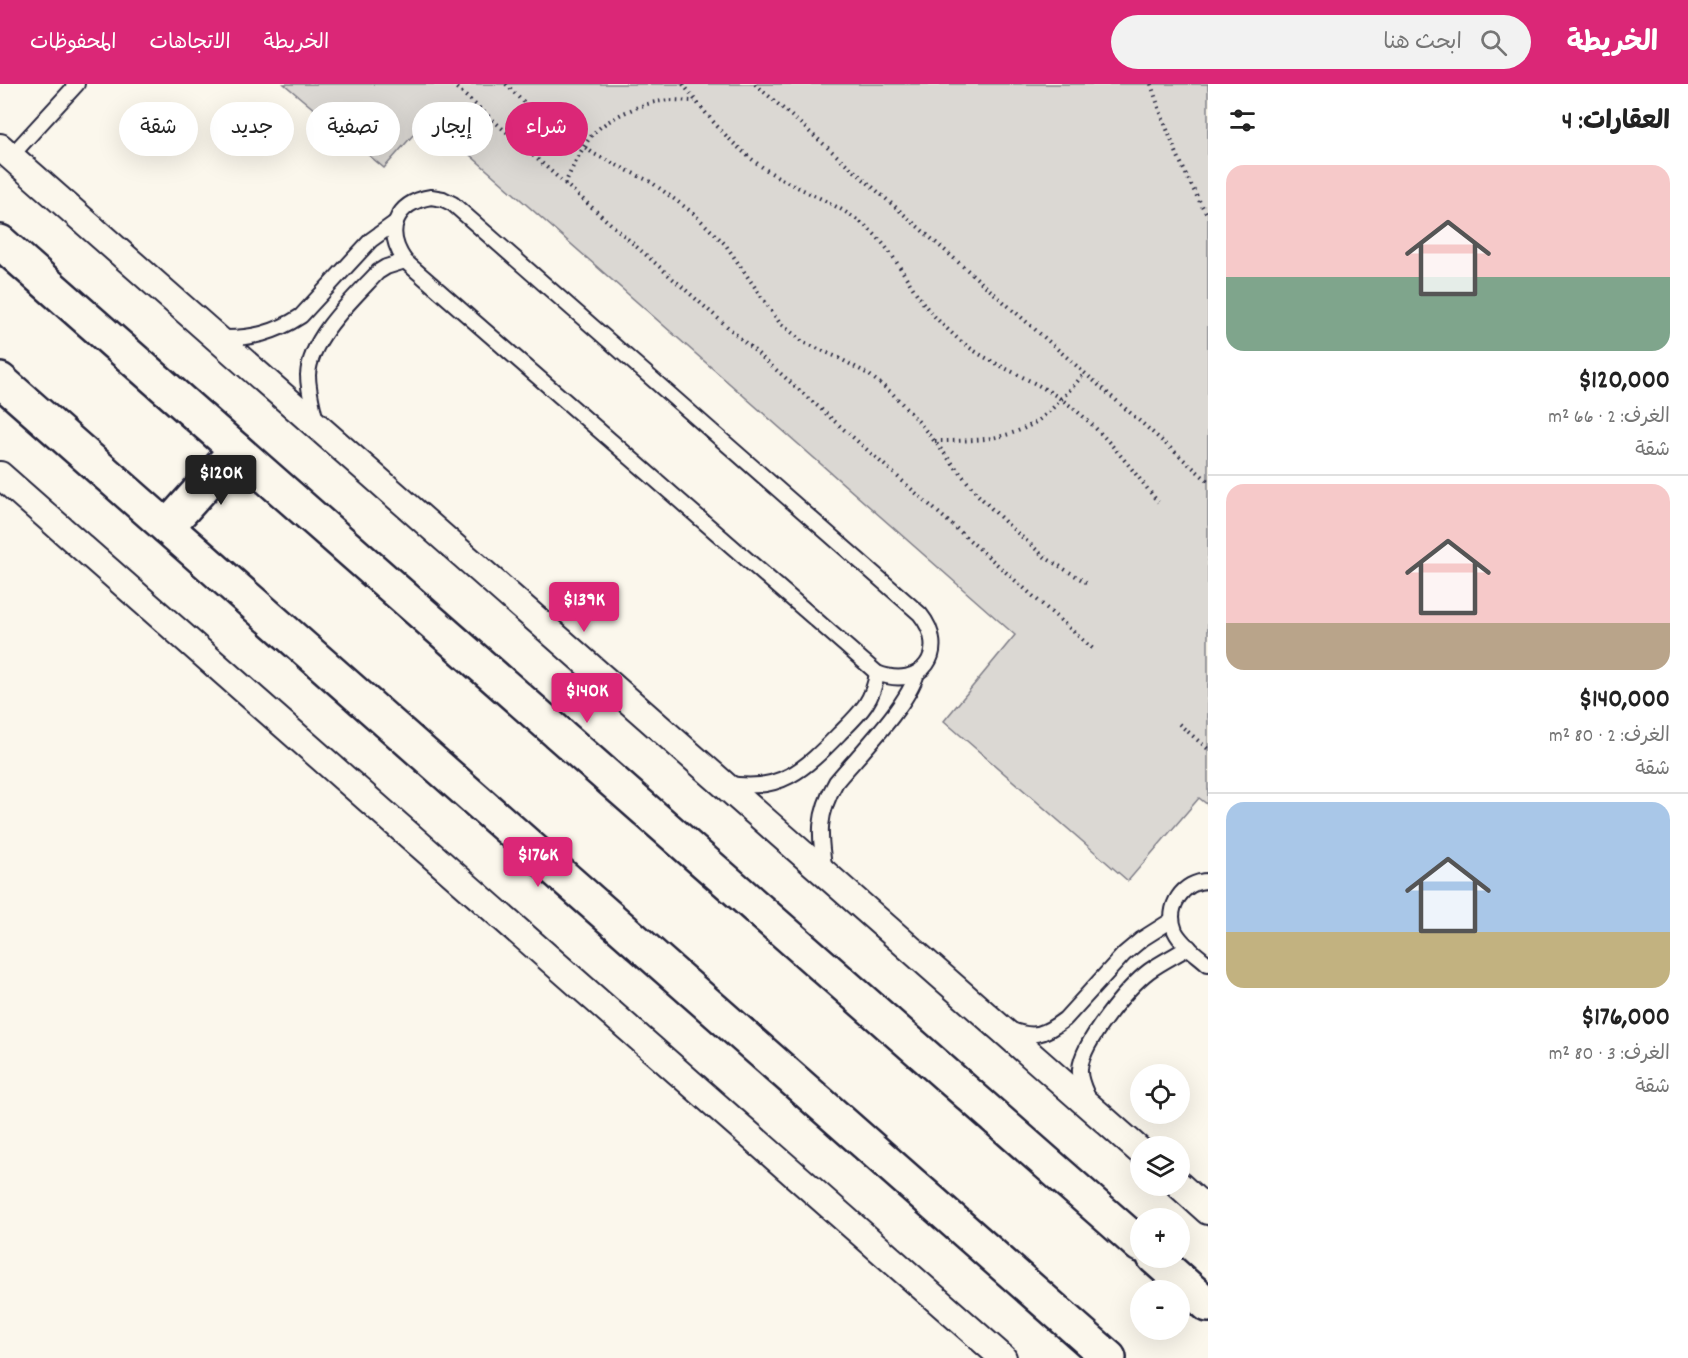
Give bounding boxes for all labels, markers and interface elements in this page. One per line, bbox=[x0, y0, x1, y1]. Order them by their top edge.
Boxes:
search box bbox=[1111, 15, 1531, 69]
text: الخريطة bbox=[1567, 25, 1658, 65]
icon: search bbox=[1477, 26, 1510, 59]
text: ابحث هنا bbox=[1383, 28, 1462, 59]
text: المحفوظات bbox=[30, 29, 116, 59]
text: الاتجاهات bbox=[149, 29, 231, 59]
text: الخريطة bbox=[264, 29, 329, 59]
chip: شقة bbox=[119, 102, 198, 156]
chip: جديد bbox=[210, 102, 294, 156]
chip: تصفية bbox=[306, 102, 400, 156]
chip: إيجار bbox=[412, 102, 493, 156]
chip: شراء bbox=[505, 102, 588, 156]
icon: filters bbox=[1226, 104, 1259, 137]
text: العقارات: 4 bbox=[1562, 104, 1670, 141]
icon: home bbox=[1394, 204, 1502, 312]
text: $120,000 bbox=[1578, 363, 1670, 400]
text: الغرف: 2 · 66 m² bbox=[1548, 404, 1670, 432]
text: شقة bbox=[1635, 437, 1670, 465]
pin: $120K bbox=[179, 455, 263, 506]
text: $120K bbox=[199, 460, 243, 488]
icon: home bbox=[1394, 523, 1502, 631]
pin: $139K bbox=[542, 582, 626, 633]
text: $139K bbox=[563, 587, 605, 615]
pin: $140K bbox=[545, 673, 629, 724]
text: $140K bbox=[566, 678, 608, 706]
text: $140,000 bbox=[1579, 682, 1670, 719]
text: الغرف: 2 · 80 m² bbox=[1549, 723, 1670, 751]
text: شقة bbox=[1635, 756, 1670, 784]
pin: $176K bbox=[496, 837, 580, 888]
icon: home bbox=[1394, 841, 1502, 949]
text: $176K bbox=[517, 842, 559, 870]
text: $176,000 bbox=[1581, 1000, 1670, 1037]
text: الغرف: 3 · 80 m² bbox=[1549, 1041, 1670, 1069]
map controls bbox=[1130, 1064, 1190, 1340]
button: locate bbox=[1130, 1064, 1190, 1124]
text: شقة bbox=[1635, 1074, 1670, 1102]
button: layers bbox=[1130, 1136, 1190, 1196]
button: + bbox=[1130, 1208, 1190, 1268]
button: − bbox=[1130, 1280, 1190, 1340]

